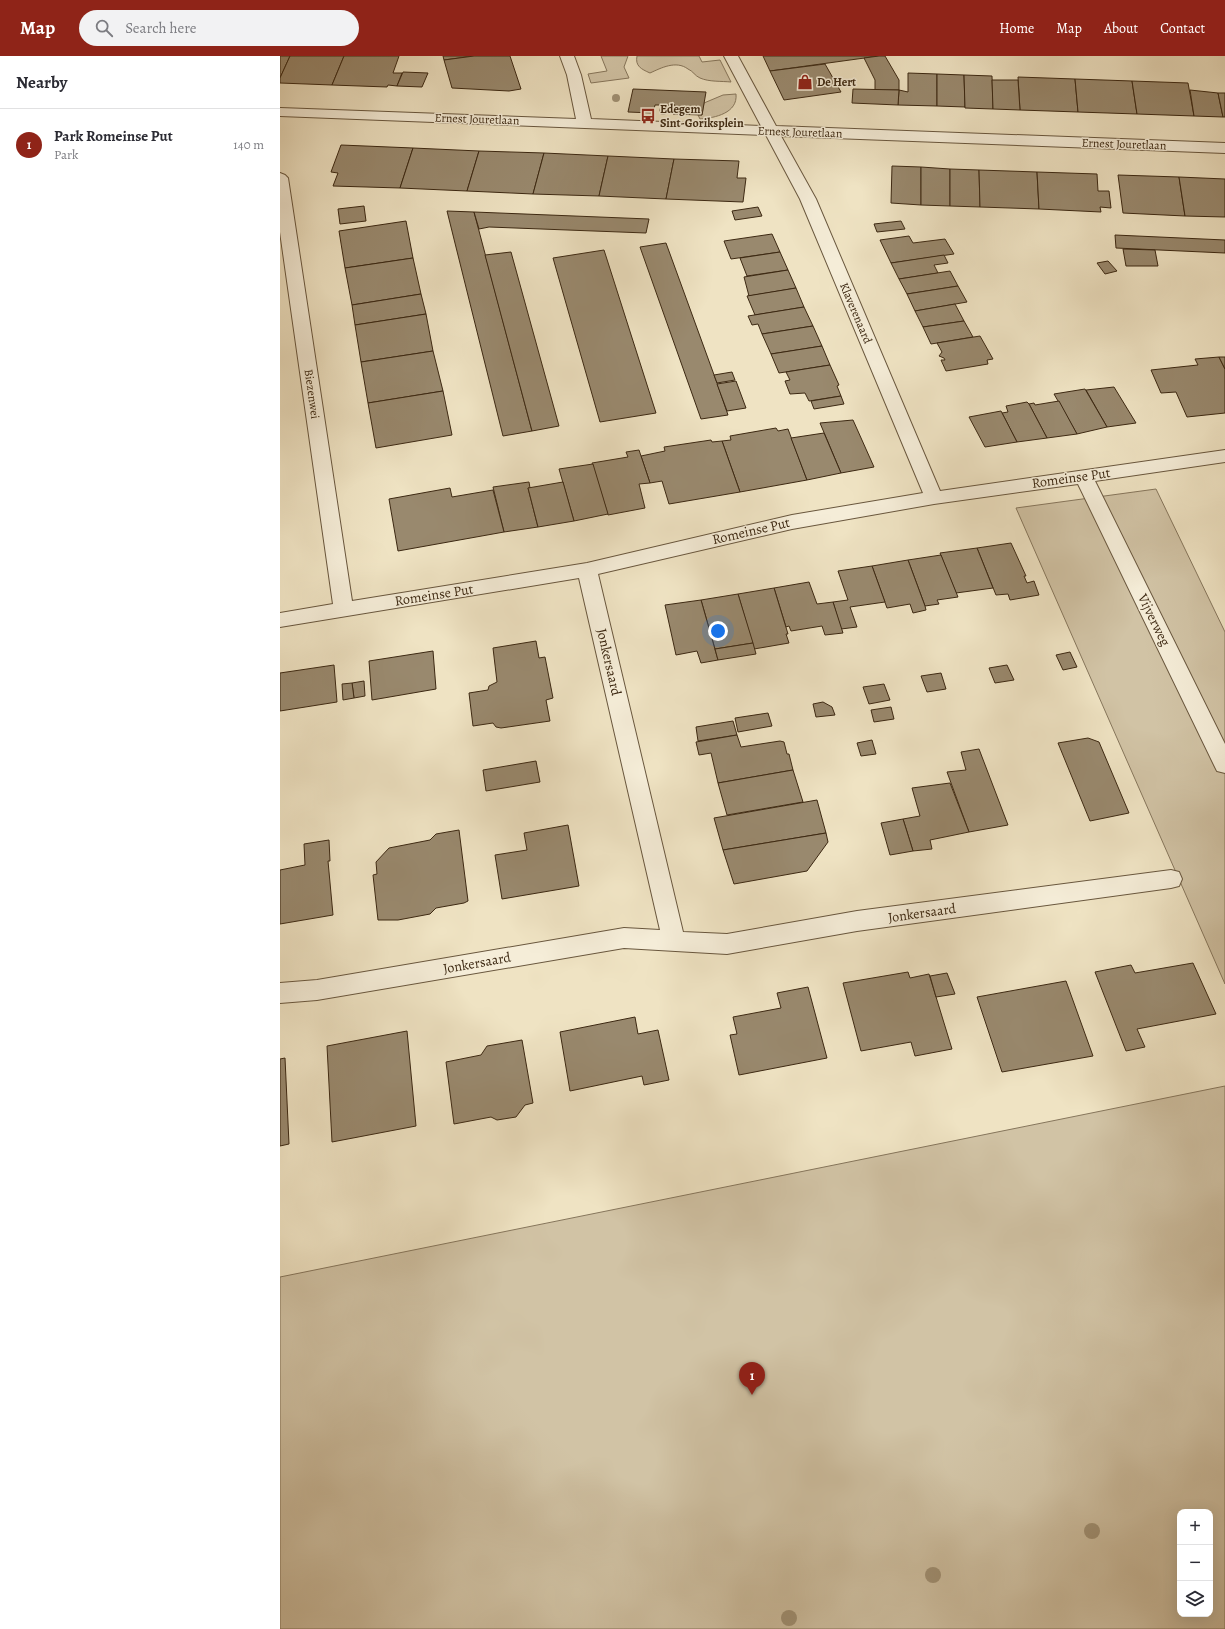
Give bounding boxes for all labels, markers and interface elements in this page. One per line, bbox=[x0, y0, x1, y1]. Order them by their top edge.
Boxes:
search box bbox=[79, 10, 359, 46]
text: Map bbox=[20, 15, 55, 41]
icon: search bbox=[93, 17, 115, 39]
text: Search here bbox=[125, 18, 197, 38]
text: Home bbox=[999, 19, 1034, 38]
text: Map bbox=[1056, 19, 1082, 38]
text: About bbox=[1104, 19, 1138, 38]
text: Contact bbox=[1160, 19, 1205, 38]
text: Nearby bbox=[16, 71, 67, 94]
shop icon: De Hert bbox=[796, 73, 814, 91]
place label: De Hert bbox=[817, 74, 856, 90]
place label: Edegem Sint-Goriksplein bbox=[660, 101, 744, 131]
bus stop icon: Edegem Sint-Goriksplein bbox=[639, 107, 657, 125]
street label: Ernest Jouretlaan bbox=[434, 110, 520, 128]
street label: Ernest Jouretlaan bbox=[757, 123, 843, 141]
text: Park Romeinse Put bbox=[54, 126, 173, 146]
street label: Ernest Jouretlaan bbox=[1081, 135, 1167, 153]
text: 1 bbox=[27, 136, 31, 153]
text: 140 m bbox=[233, 136, 264, 153]
text: Park bbox=[54, 146, 78, 163]
street label: Klaverenaard bbox=[836, 280, 876, 346]
street label: Biezenwei bbox=[301, 368, 323, 420]
street label: Romeinse Put bbox=[1030, 463, 1112, 493]
street label: Romeinse Put bbox=[710, 513, 792, 549]
street label: Romeinse Put bbox=[393, 579, 475, 611]
street label: Vijverweg bbox=[1133, 590, 1175, 649]
your location bbox=[708, 621, 728, 641]
street label: Jonkersaard bbox=[592, 627, 626, 698]
street label: Jonkersaard bbox=[887, 899, 958, 927]
street label: Jonkersaard bbox=[442, 948, 513, 978]
pin: 1 bbox=[739, 1362, 765, 1395]
map controls bbox=[1177, 1509, 1213, 1617]
button: + bbox=[1177, 1509, 1213, 1545]
button: − bbox=[1177, 1545, 1213, 1581]
button: layers bbox=[1177, 1581, 1213, 1617]

